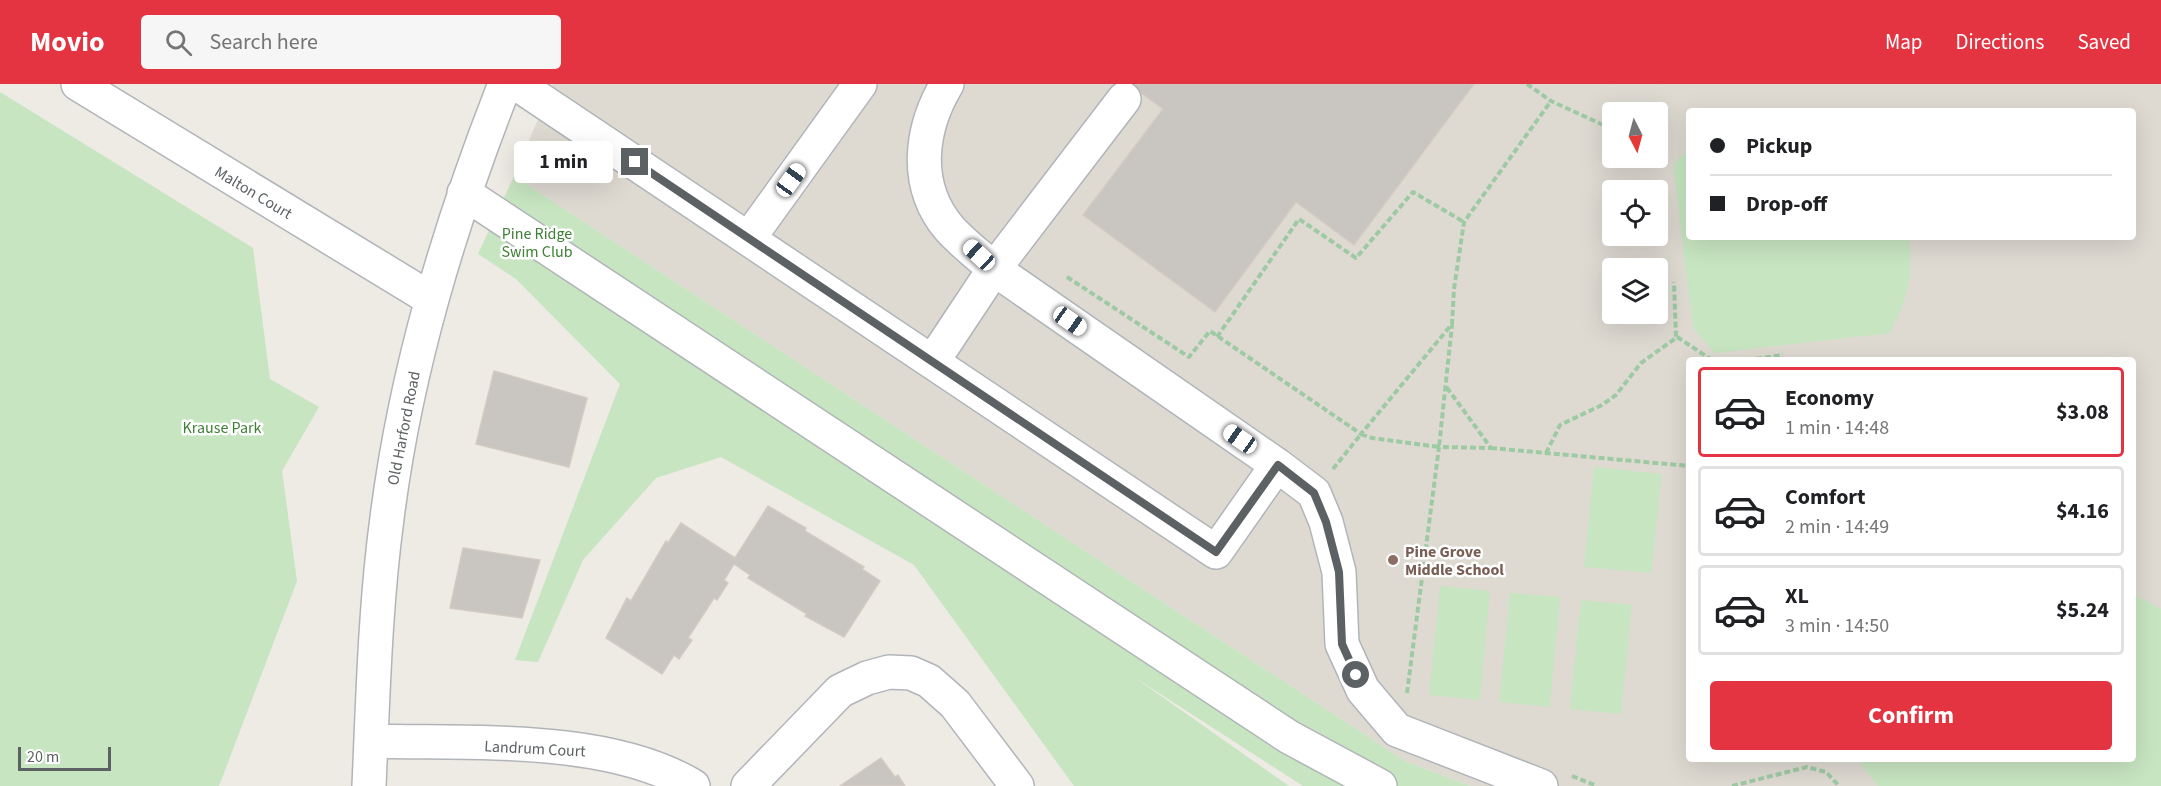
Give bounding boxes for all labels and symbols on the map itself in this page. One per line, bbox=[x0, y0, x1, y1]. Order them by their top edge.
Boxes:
north arrow bbox=[1602, 102, 1668, 168]
callout: 1 min bbox=[515, 141, 614, 183]
route end bbox=[621, 148, 648, 175]
car bbox=[773, 160, 809, 200]
street label: Malton Court bbox=[211, 161, 297, 225]
park label: Pine Ridge Swim Club bbox=[501, 223, 573, 263]
car bbox=[960, 236, 998, 274]
car bbox=[1050, 303, 1090, 339]
street label: Old Harford Road bbox=[382, 369, 426, 487]
park label: Krause Park bbox=[183, 417, 262, 439]
car bbox=[1220, 421, 1260, 457]
place label: Pine Grove Middle School bbox=[1405, 541, 1504, 581]
marker: Pine Grove Middle School bbox=[1386, 553, 1400, 567]
route start bbox=[1342, 661, 1369, 688]
street label: Landrum Court bbox=[484, 735, 587, 763]
scale bar bbox=[18, 744, 111, 772]

